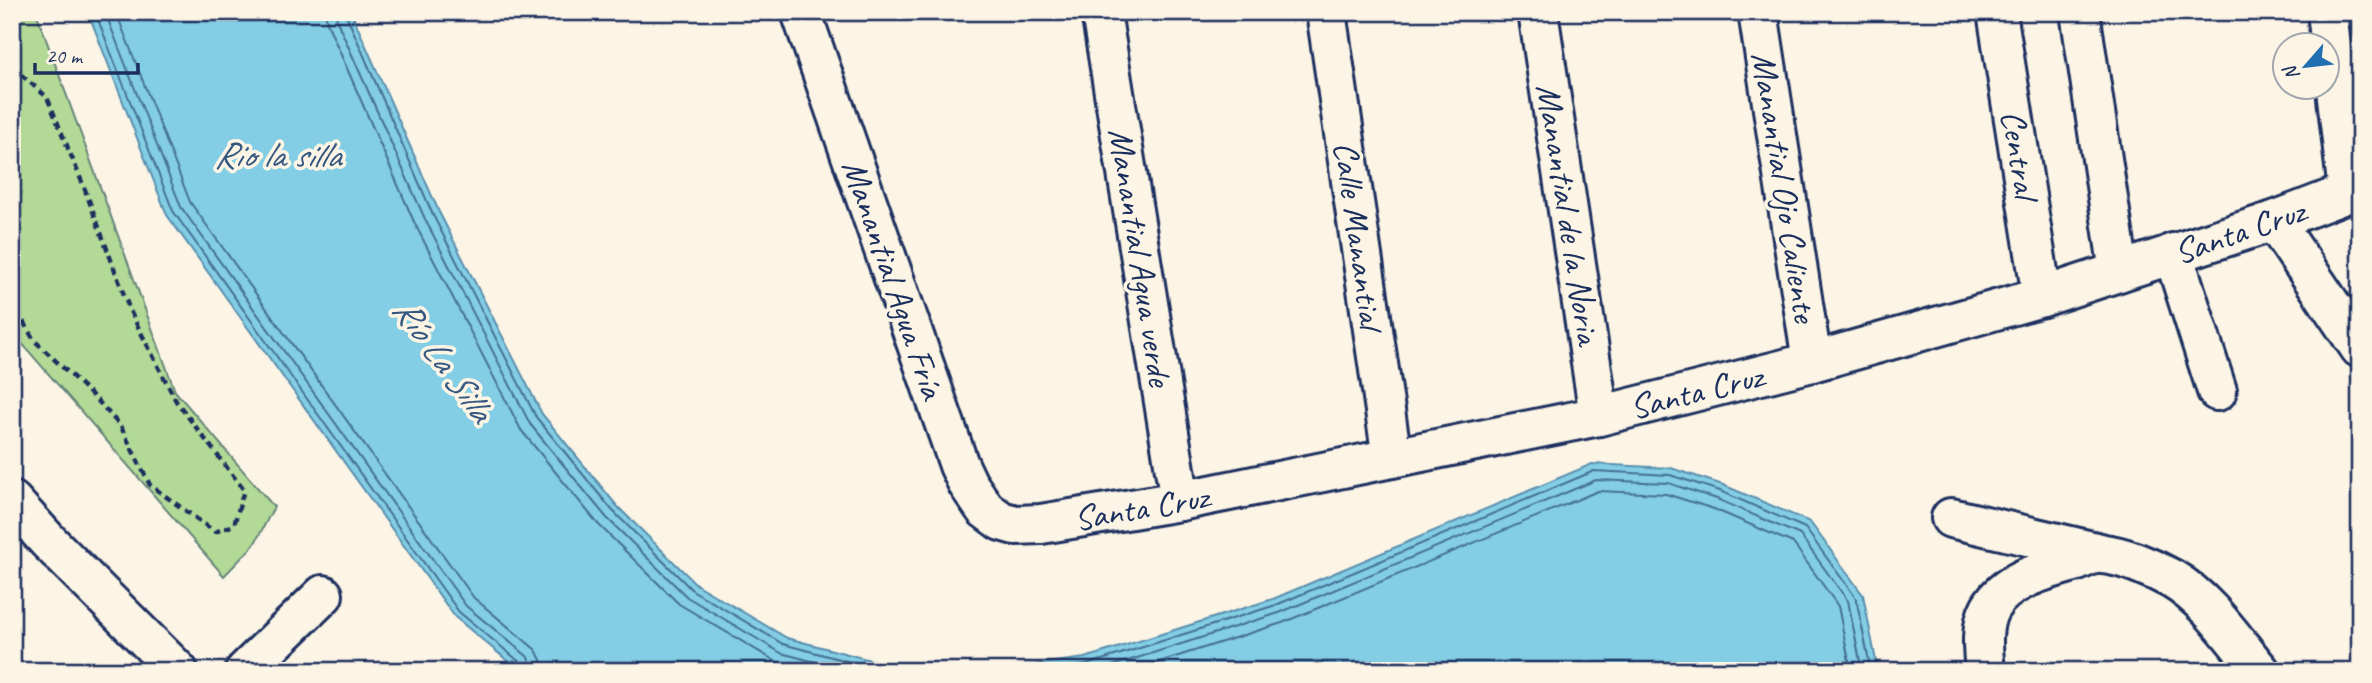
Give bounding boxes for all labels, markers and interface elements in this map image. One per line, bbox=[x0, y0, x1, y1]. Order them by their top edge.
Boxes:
scale bar bbox=[35, 32, 138, 76]
north arrow bbox=[2270, 32, 2340, 102]
text: 20 m bbox=[46, 43, 84, 69]
street label: Manantial Ojo Caliente bbox=[1741, 49, 1828, 328]
text: N bbox=[2277, 60, 2305, 84]
street label: Manantial de la Noria bbox=[1526, 81, 1612, 350]
street label: Central bbox=[1990, 107, 2050, 207]
street label: Manantial Agua verde bbox=[1098, 125, 1183, 392]
water label: Rio la silla bbox=[214, 131, 343, 178]
street label: Calle Manantial bbox=[1323, 139, 1395, 337]
street label: Manantial Agua Fría bbox=[832, 154, 956, 407]
street label: Santa Cruz bbox=[2168, 187, 2314, 275]
water label: Río La Silla bbox=[383, 288, 507, 434]
street label: Santa Cruz bbox=[1625, 352, 1771, 430]
street label: Santa Cruz bbox=[1071, 473, 1216, 541]

